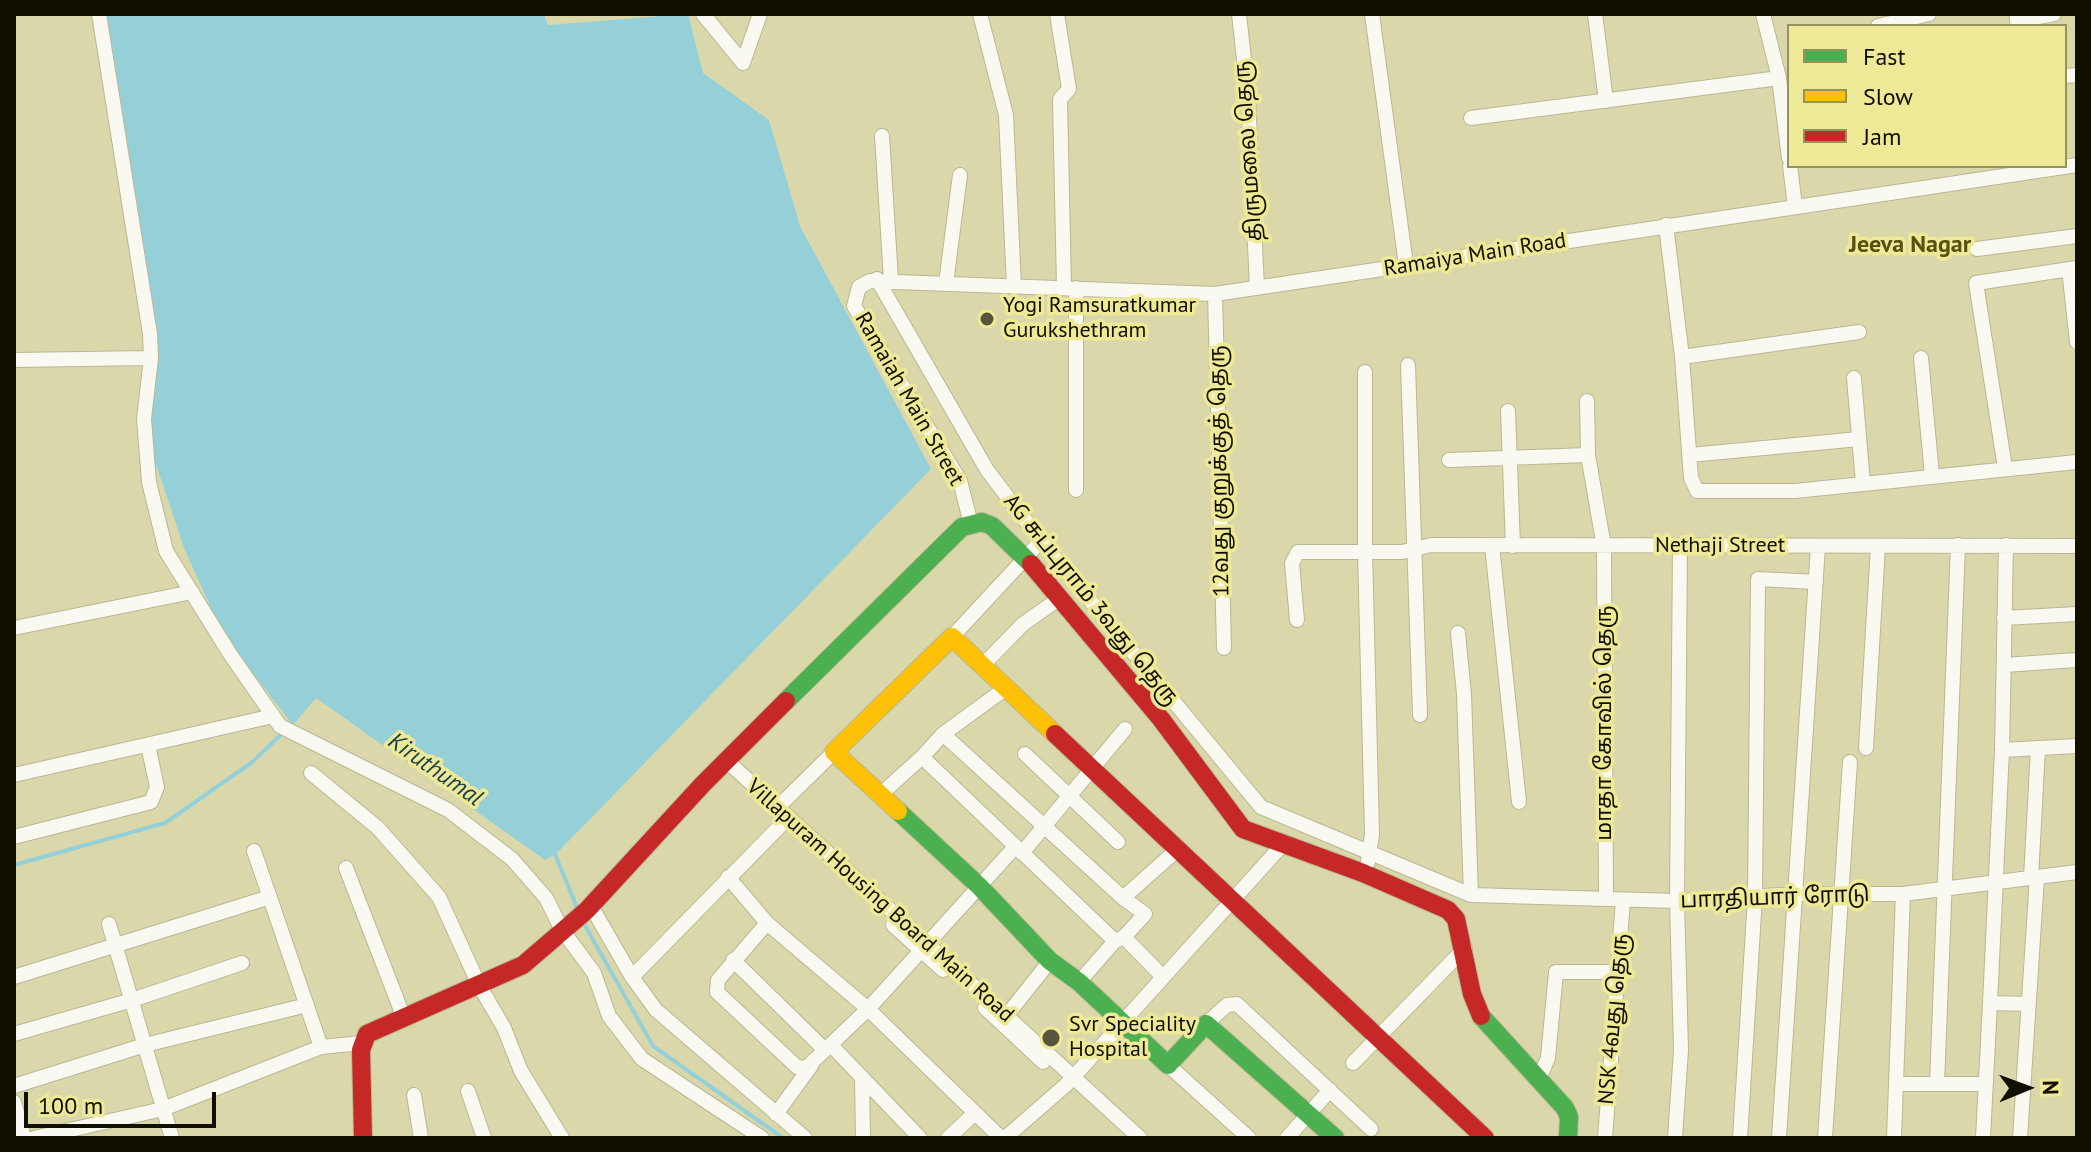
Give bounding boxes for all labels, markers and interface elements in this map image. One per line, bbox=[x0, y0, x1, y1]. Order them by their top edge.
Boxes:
legend bbox=[1787, 24, 2067, 168]
text: Fast bbox=[1863, 41, 1906, 72]
street label: திருமலை தெரு bbox=[1230, 60, 1268, 242]
text: Slow bbox=[1863, 81, 1913, 112]
text: Jam bbox=[1863, 121, 1901, 152]
street label: Ramaiya Main Road bbox=[1382, 228, 1568, 282]
district label: Jeeva Nagar bbox=[1849, 231, 1971, 259]
place label: Yogi Ramsuratkumar Gurukshethram bbox=[1003, 293, 1196, 344]
street label: Ramaiah Main Street bbox=[849, 308, 969, 490]
marker: Yogi Ramsuratkumar Gurukshethram bbox=[978, 310, 996, 328]
street label: 12வது குறுக்குத் தெரு bbox=[1205, 345, 1235, 597]
street label: AG சுப்புராம் 3வது தெரு bbox=[998, 489, 1184, 711]
street label: Nethaji Street bbox=[1655, 533, 1785, 559]
street label: மாதா கோவில் தெரு bbox=[1592, 605, 1618, 841]
water label: Kiruthumal bbox=[382, 727, 488, 813]
street label: Villapuram Housing Board Main Road bbox=[741, 774, 1019, 1028]
street label: பாரதியார் ரோடு bbox=[1680, 882, 1870, 914]
street label: NSK 4வது தெரு bbox=[1593, 932, 1635, 1106]
place label: Svr Speciality Hospital bbox=[1069, 1012, 1196, 1064]
marker: Svr Speciality Hospital bbox=[1040, 1027, 1062, 1049]
north arrow bbox=[1987, 1048, 2067, 1128]
scale bar bbox=[28, 1076, 220, 1126]
text: N bbox=[2037, 1080, 2065, 1095]
text: 100 m bbox=[38, 1090, 103, 1121]

